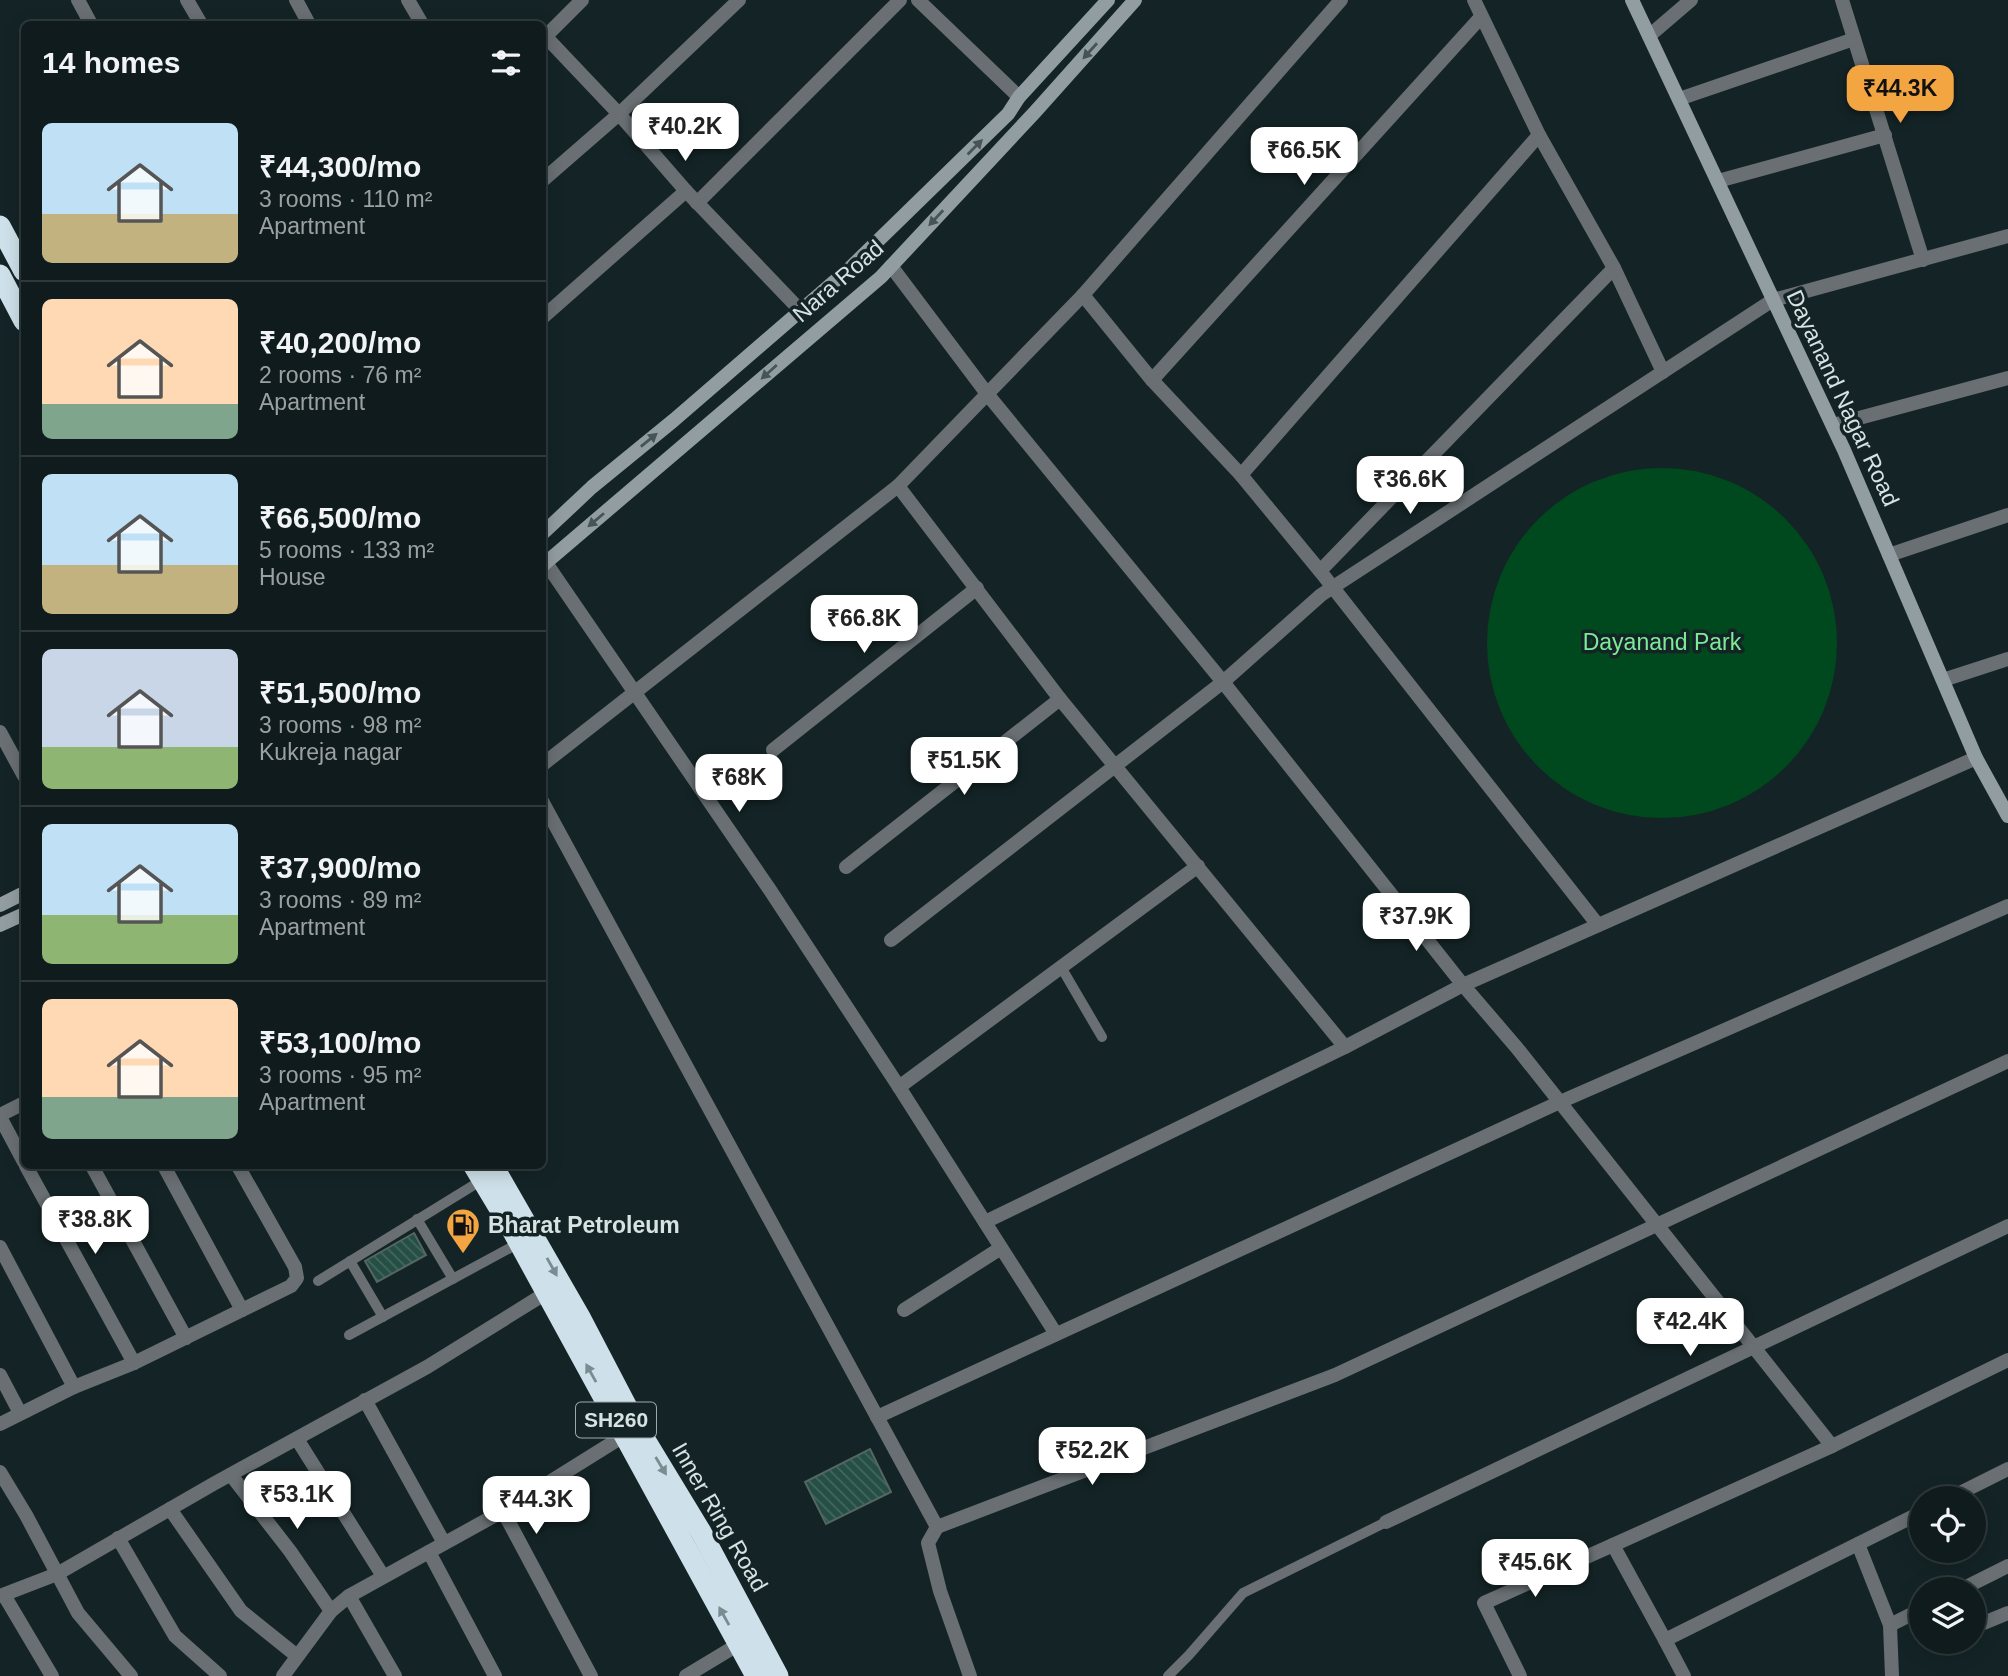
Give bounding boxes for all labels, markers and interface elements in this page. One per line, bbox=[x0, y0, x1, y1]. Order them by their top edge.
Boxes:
one-way arrow bbox=[1082, 42, 1098, 60]
icon: filters bbox=[487, 44, 525, 82]
text: 14 homes bbox=[42, 46, 180, 79]
pin: ₹44.3K bbox=[1843, 66, 1957, 125]
text: ₹44.3K bbox=[1863, 75, 1937, 101]
pin: ₹40.2K bbox=[628, 104, 742, 163]
text: ₹40.2K bbox=[648, 113, 722, 139]
pin: ₹66.5K bbox=[1247, 128, 1361, 187]
text: ₹66.5K bbox=[1267, 137, 1341, 163]
one-way arrow bbox=[967, 139, 983, 156]
text: ₹44,300/mo bbox=[259, 150, 421, 183]
icon: home bbox=[98, 151, 182, 235]
text: 3 rooms · 110 m² bbox=[259, 186, 432, 212]
one-way arrow bbox=[928, 210, 944, 227]
text: Apartment bbox=[259, 213, 365, 239]
street label: Nara Road bbox=[787, 235, 889, 327]
street label: Dayanand Nagar Road bbox=[1782, 286, 1904, 510]
text: ₹40,200/mo bbox=[259, 326, 421, 359]
icon: home bbox=[98, 327, 182, 411]
text: 2 rooms · 76 m² bbox=[259, 362, 421, 388]
one-way arrow bbox=[760, 364, 778, 380]
text: Apartment bbox=[259, 389, 365, 415]
one-way arrow bbox=[639, 433, 657, 448]
pin: ₹36.6K bbox=[1353, 456, 1467, 516]
text: ₹36.6K bbox=[1373, 466, 1447, 492]
text: ₹66,500/mo bbox=[259, 501, 421, 534]
icon: home bbox=[98, 502, 182, 586]
one-way arrow bbox=[587, 513, 605, 528]
text: 5 rooms · 133 m² bbox=[259, 537, 434, 563]
text: House bbox=[259, 564, 325, 590]
pin: ₹66.8K bbox=[807, 596, 921, 655]
text: ₹66.8K bbox=[827, 605, 901, 631]
park label: Dayanand Park bbox=[1583, 629, 1742, 655]
text: ₹51,500/mo bbox=[259, 676, 421, 709]
icon: home bbox=[98, 677, 182, 761]
text: 3 rooms · 98 m² bbox=[259, 712, 421, 738]
pin: ₹51.5K bbox=[907, 738, 1021, 797]
text: Kukreja nagar bbox=[259, 739, 402, 765]
text: ₹51.5K bbox=[927, 747, 1001, 773]
pin: ₹68K bbox=[698, 754, 780, 814]
text: ₹68K bbox=[711, 764, 767, 790]
text: ₹37,900/mo bbox=[259, 851, 421, 884]
icon: home bbox=[98, 852, 182, 936]
text: 3 rooms · 89 m² bbox=[259, 887, 421, 913]
pin: ₹37.9K bbox=[1359, 894, 1473, 953]
text: ₹37.9K bbox=[1379, 903, 1453, 929]
text: Apartment bbox=[259, 914, 365, 940]
text: ₹53,100/mo bbox=[259, 1026, 421, 1059]
icon: home bbox=[98, 1027, 182, 1111]
text: 3 rooms · 95 m² bbox=[259, 1062, 421, 1088]
text: Apartment bbox=[259, 1089, 365, 1115]
pin: ₹38.8K bbox=[38, 1196, 152, 1256]
text: ₹38.8K bbox=[58, 1206, 132, 1232]
fuel station icon: Bharat Petroleum bbox=[444, 1206, 482, 1255]
place label: Bharat Petroleum bbox=[488, 1212, 680, 1238]
one-way arrow bbox=[546, 1258, 558, 1277]
pin: ₹42.4K bbox=[1633, 1298, 1747, 1358]
text: ₹42.4K bbox=[1653, 1308, 1727, 1334]
one-way arrow bbox=[585, 1364, 597, 1383]
road number: SH260 bbox=[576, 1402, 656, 1438]
pin: ₹52.2K bbox=[1035, 1428, 1149, 1487]
text: ₹52.2K bbox=[1055, 1437, 1129, 1463]
street label: Inner Ring Road bbox=[667, 1438, 773, 1596]
one-way arrow bbox=[655, 1457, 668, 1476]
pin: ₹53.1K bbox=[240, 1472, 354, 1531]
pin: ₹44.3K bbox=[479, 1476, 593, 1536]
text: ₹53.1K bbox=[260, 1481, 334, 1507]
text: ₹44.3K bbox=[499, 1486, 573, 1512]
map controls bbox=[1909, 1486, 1986, 1654]
button: locate bbox=[1909, 1486, 1986, 1563]
pin: ₹45.6K bbox=[1478, 1540, 1592, 1599]
text: ₹45.6K bbox=[1498, 1549, 1572, 1575]
button: layers bbox=[1909, 1577, 1986, 1654]
one-way arrow bbox=[718, 1606, 730, 1626]

